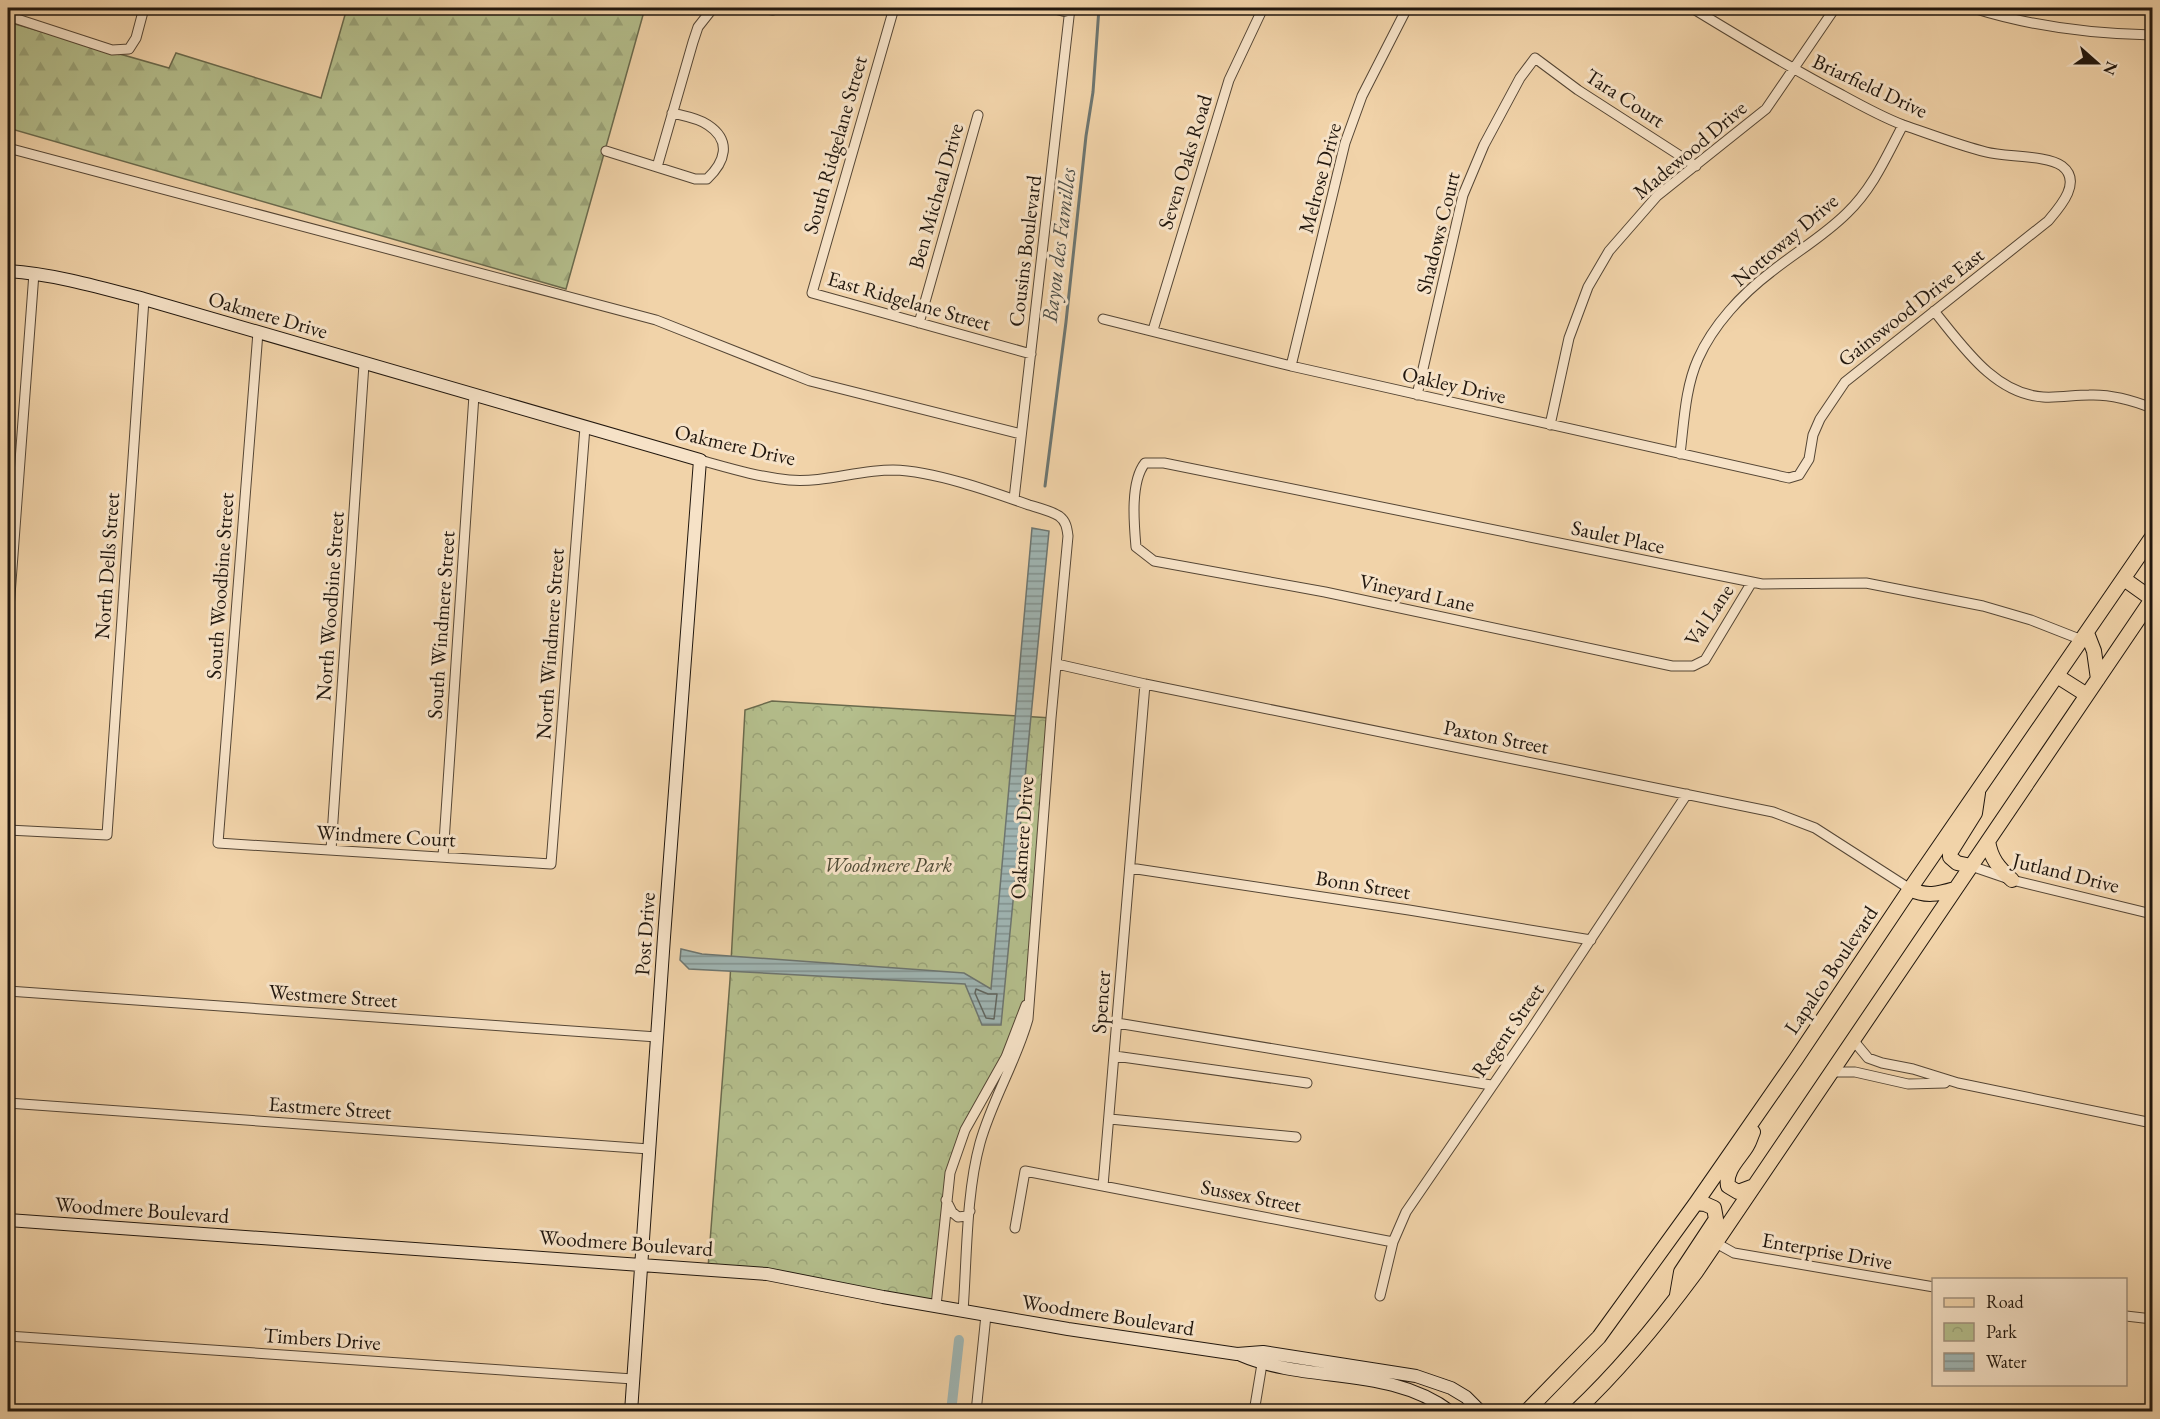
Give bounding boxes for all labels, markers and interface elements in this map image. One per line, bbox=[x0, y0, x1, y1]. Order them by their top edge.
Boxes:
north arrow bbox=[2067, 33, 2127, 93]
street label: Briarfield Drive bbox=[1808, 47, 1932, 124]
street label: South Ridgelane Street bbox=[796, 52, 873, 237]
text: N bbox=[2098, 58, 2123, 78]
street label: Tara Court bbox=[1580, 62, 1671, 134]
street label: Seven Oaks Road bbox=[1151, 91, 1218, 232]
street label: Madewood Drive bbox=[1627, 94, 1752, 205]
street label: Ben Micheal Drive bbox=[902, 120, 969, 272]
street label: Melrose Drive bbox=[1292, 120, 1347, 236]
water label: Bayou des Familles bbox=[1035, 165, 1082, 325]
street label: Shadows Court bbox=[1409, 169, 1466, 297]
street label: Cousins Boulevard bbox=[1002, 173, 1047, 328]
street label: Nottoway Drive bbox=[1726, 187, 1843, 292]
street label: Gainswood Drive East bbox=[1832, 241, 1990, 372]
street label: East Ridgelane Street bbox=[824, 264, 994, 337]
street label: Oakmere Drive bbox=[205, 285, 331, 344]
street label: Oakley Drive bbox=[1400, 359, 1509, 410]
street label: Oakmere Drive bbox=[672, 418, 798, 472]
street label: North Dells Street bbox=[88, 491, 125, 640]
street label: South Woodbine Street bbox=[200, 491, 240, 680]
street label: North Woodbine Street bbox=[309, 510, 350, 702]
street label: Saulet Place bbox=[1569, 513, 1667, 560]
street label: South Windmere Street bbox=[420, 530, 461, 720]
street label: North Windmere Street bbox=[529, 547, 570, 740]
street label: Vineyard Lane bbox=[1357, 567, 1477, 618]
street label: Val Lane bbox=[1678, 578, 1739, 651]
street label: Paxton Street bbox=[1441, 713, 1551, 760]
street label: Oakmere Drive bbox=[1004, 776, 1039, 900]
street label: Windmere Court bbox=[316, 818, 457, 853]
street label: Jutland Drive bbox=[2008, 846, 2122, 899]
park label: Woodmere Park bbox=[824, 851, 953, 878]
street label: Bonn Street bbox=[1314, 864, 1413, 905]
street label: Post Drive bbox=[628, 891, 661, 976]
street label: Lapalco Boulevard bbox=[1778, 900, 1884, 1039]
street label: Spencer bbox=[1085, 969, 1116, 1034]
street label: Regent Street bbox=[1465, 977, 1550, 1082]
street label: Westmere Street bbox=[268, 978, 399, 1013]
street label: Eastmere Street bbox=[268, 1090, 393, 1125]
street label: Sussex Street bbox=[1199, 1173, 1304, 1219]
street label: Woodmere Boulevard bbox=[54, 1190, 230, 1229]
street label: Woodmere Boulevard bbox=[538, 1223, 714, 1262]
street label: Enterprise Drive bbox=[1760, 1226, 1894, 1275]
legend bbox=[1932, 1278, 2127, 1386]
street label: Woodmere Boulevard bbox=[1020, 1288, 1197, 1342]
text: Road bbox=[1986, 1290, 2025, 1313]
text: Park bbox=[1986, 1320, 2017, 1343]
street label: Timbers Drive bbox=[263, 1321, 382, 1356]
text: Water bbox=[1986, 1350, 2027, 1373]

